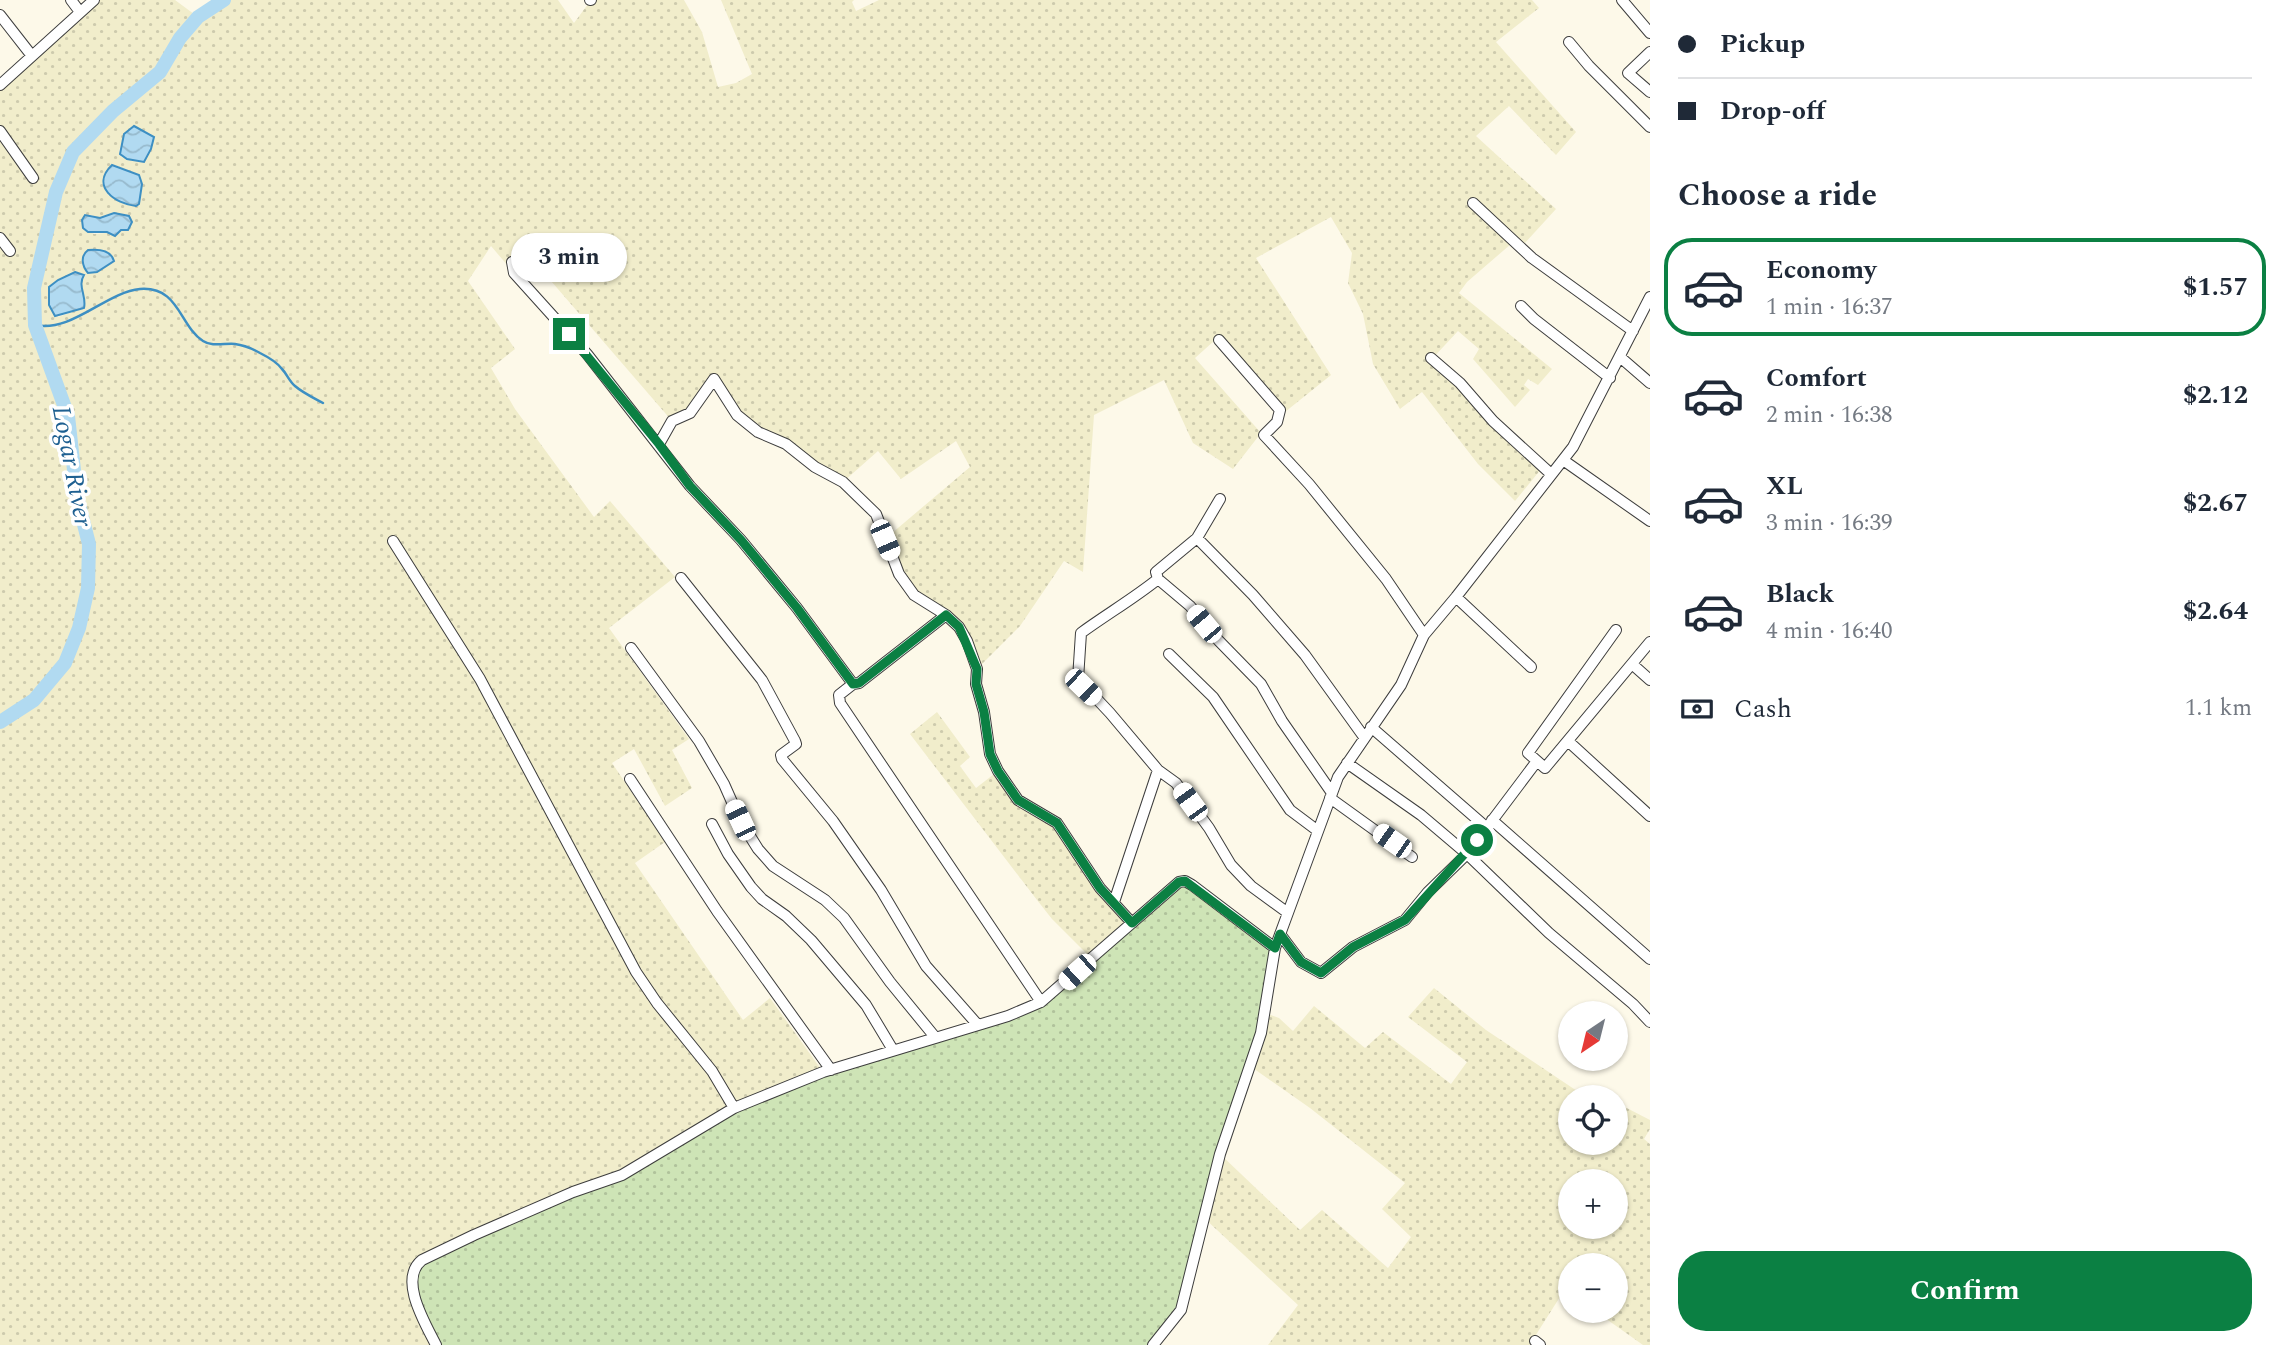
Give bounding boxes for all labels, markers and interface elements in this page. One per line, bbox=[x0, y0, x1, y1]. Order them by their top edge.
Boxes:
text: Pickup bbox=[1720, 24, 1805, 64]
text: Drop-off bbox=[1720, 91, 1825, 131]
text: Choose a ride bbox=[1678, 171, 1877, 220]
callout: 3 min bbox=[511, 232, 627, 282]
text: 3 min bbox=[538, 240, 600, 275]
text: Economy bbox=[1766, 250, 1876, 290]
icon: car bbox=[1682, 256, 1745, 319]
text: $1.57 bbox=[2183, 267, 2248, 307]
text: 1 min · 16:37 bbox=[1766, 290, 1893, 325]
route end bbox=[553, 318, 585, 350]
text: Comfort bbox=[1766, 358, 1867, 398]
icon: car bbox=[1682, 364, 1745, 427]
text: $2.12 bbox=[2183, 375, 2248, 415]
text: 2 min · 16:38 bbox=[1766, 398, 1893, 433]
water label: Logar River bbox=[41, 402, 104, 531]
text: XL bbox=[1766, 466, 1803, 506]
icon: car bbox=[1682, 472, 1745, 535]
text: $2.67 bbox=[2183, 483, 2248, 523]
text: 3 min · 16:39 bbox=[1766, 506, 1893, 541]
car bbox=[868, 517, 903, 563]
text: Black bbox=[1766, 574, 1834, 614]
icon: car bbox=[1682, 580, 1745, 643]
text: $2.64 bbox=[2183, 591, 2248, 631]
car bbox=[1183, 601, 1226, 647]
text: 4 min · 16:40 bbox=[1766, 614, 1893, 649]
car bbox=[1061, 665, 1106, 709]
text: Cash bbox=[1734, 689, 1792, 729]
icon: cash bbox=[1678, 690, 1716, 728]
text: 1.1 km bbox=[2185, 691, 2252, 726]
car bbox=[1170, 779, 1211, 825]
car bbox=[722, 797, 759, 843]
car bbox=[1369, 820, 1416, 862]
route start bbox=[1461, 824, 1493, 856]
car bbox=[1055, 950, 1100, 994]
north arrow bbox=[1558, 1001, 1628, 1071]
map controls bbox=[1558, 1001, 1628, 1323]
button: locate bbox=[1558, 1085, 1628, 1155]
button: + bbox=[1558, 1169, 1628, 1239]
button: Confirm bbox=[1678, 1251, 2252, 1331]
button: − bbox=[1558, 1253, 1628, 1323]

